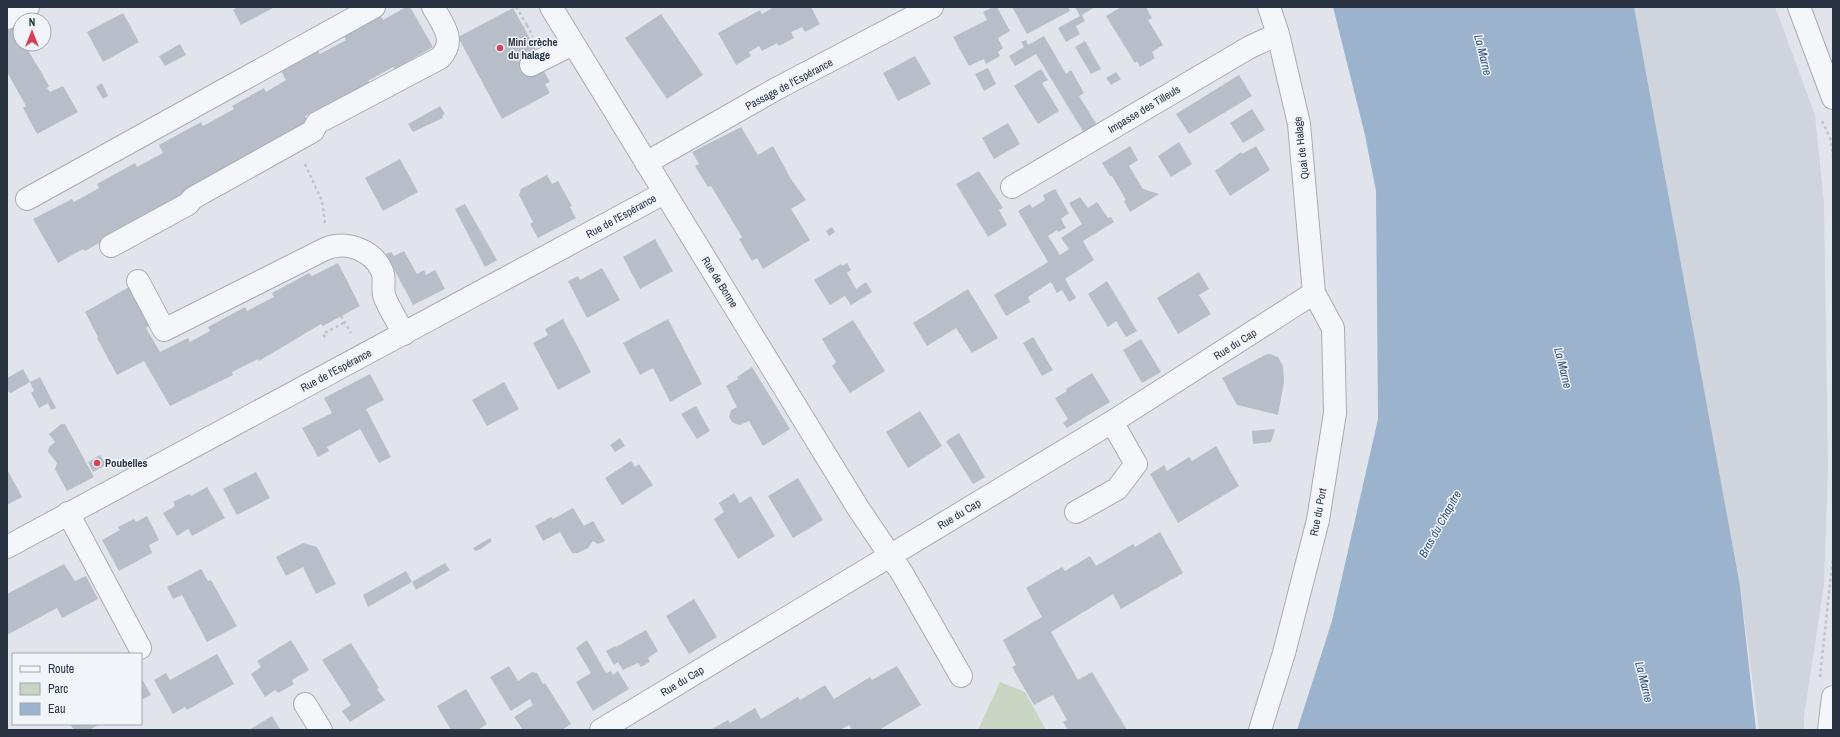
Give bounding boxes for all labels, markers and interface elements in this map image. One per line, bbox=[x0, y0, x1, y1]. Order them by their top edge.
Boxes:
north arrow bbox=[12, 12, 52, 52]
text: N bbox=[29, 15, 35, 29]
water label: La Marne bbox=[1470, 33, 1496, 78]
place label: Mini crèche du halage bbox=[508, 35, 558, 62]
marker: Mini crèche du halage bbox=[495, 43, 505, 53]
street label: Passage de l'Espérance bbox=[743, 55, 835, 113]
street label: Impasse des Tilleuls bbox=[1105, 82, 1183, 136]
street label: Quai de Halage bbox=[1290, 116, 1312, 180]
street label: Rue de l'Espérance bbox=[583, 191, 659, 241]
street label: Rue de Bonne bbox=[699, 254, 741, 310]
street label: Rue du Cap bbox=[1211, 325, 1259, 363]
street label: Rue de l'Espérance bbox=[298, 345, 374, 395]
water label: La Marne bbox=[1550, 346, 1576, 391]
place label: Poubelles bbox=[105, 456, 148, 470]
marker: Poubelles bbox=[92, 458, 102, 468]
street label: Rue du Port bbox=[1307, 487, 1330, 537]
water label: Bras du Chapitre bbox=[1415, 487, 1465, 560]
street label: Rue du Cap bbox=[935, 496, 983, 532]
legend bbox=[12, 653, 142, 725]
water label: La Marne bbox=[1631, 660, 1657, 705]
text: Route bbox=[48, 661, 74, 677]
street label: Rue du Cap bbox=[658, 663, 706, 699]
text: Parc bbox=[48, 681, 68, 697]
text: Eau bbox=[48, 701, 66, 717]

